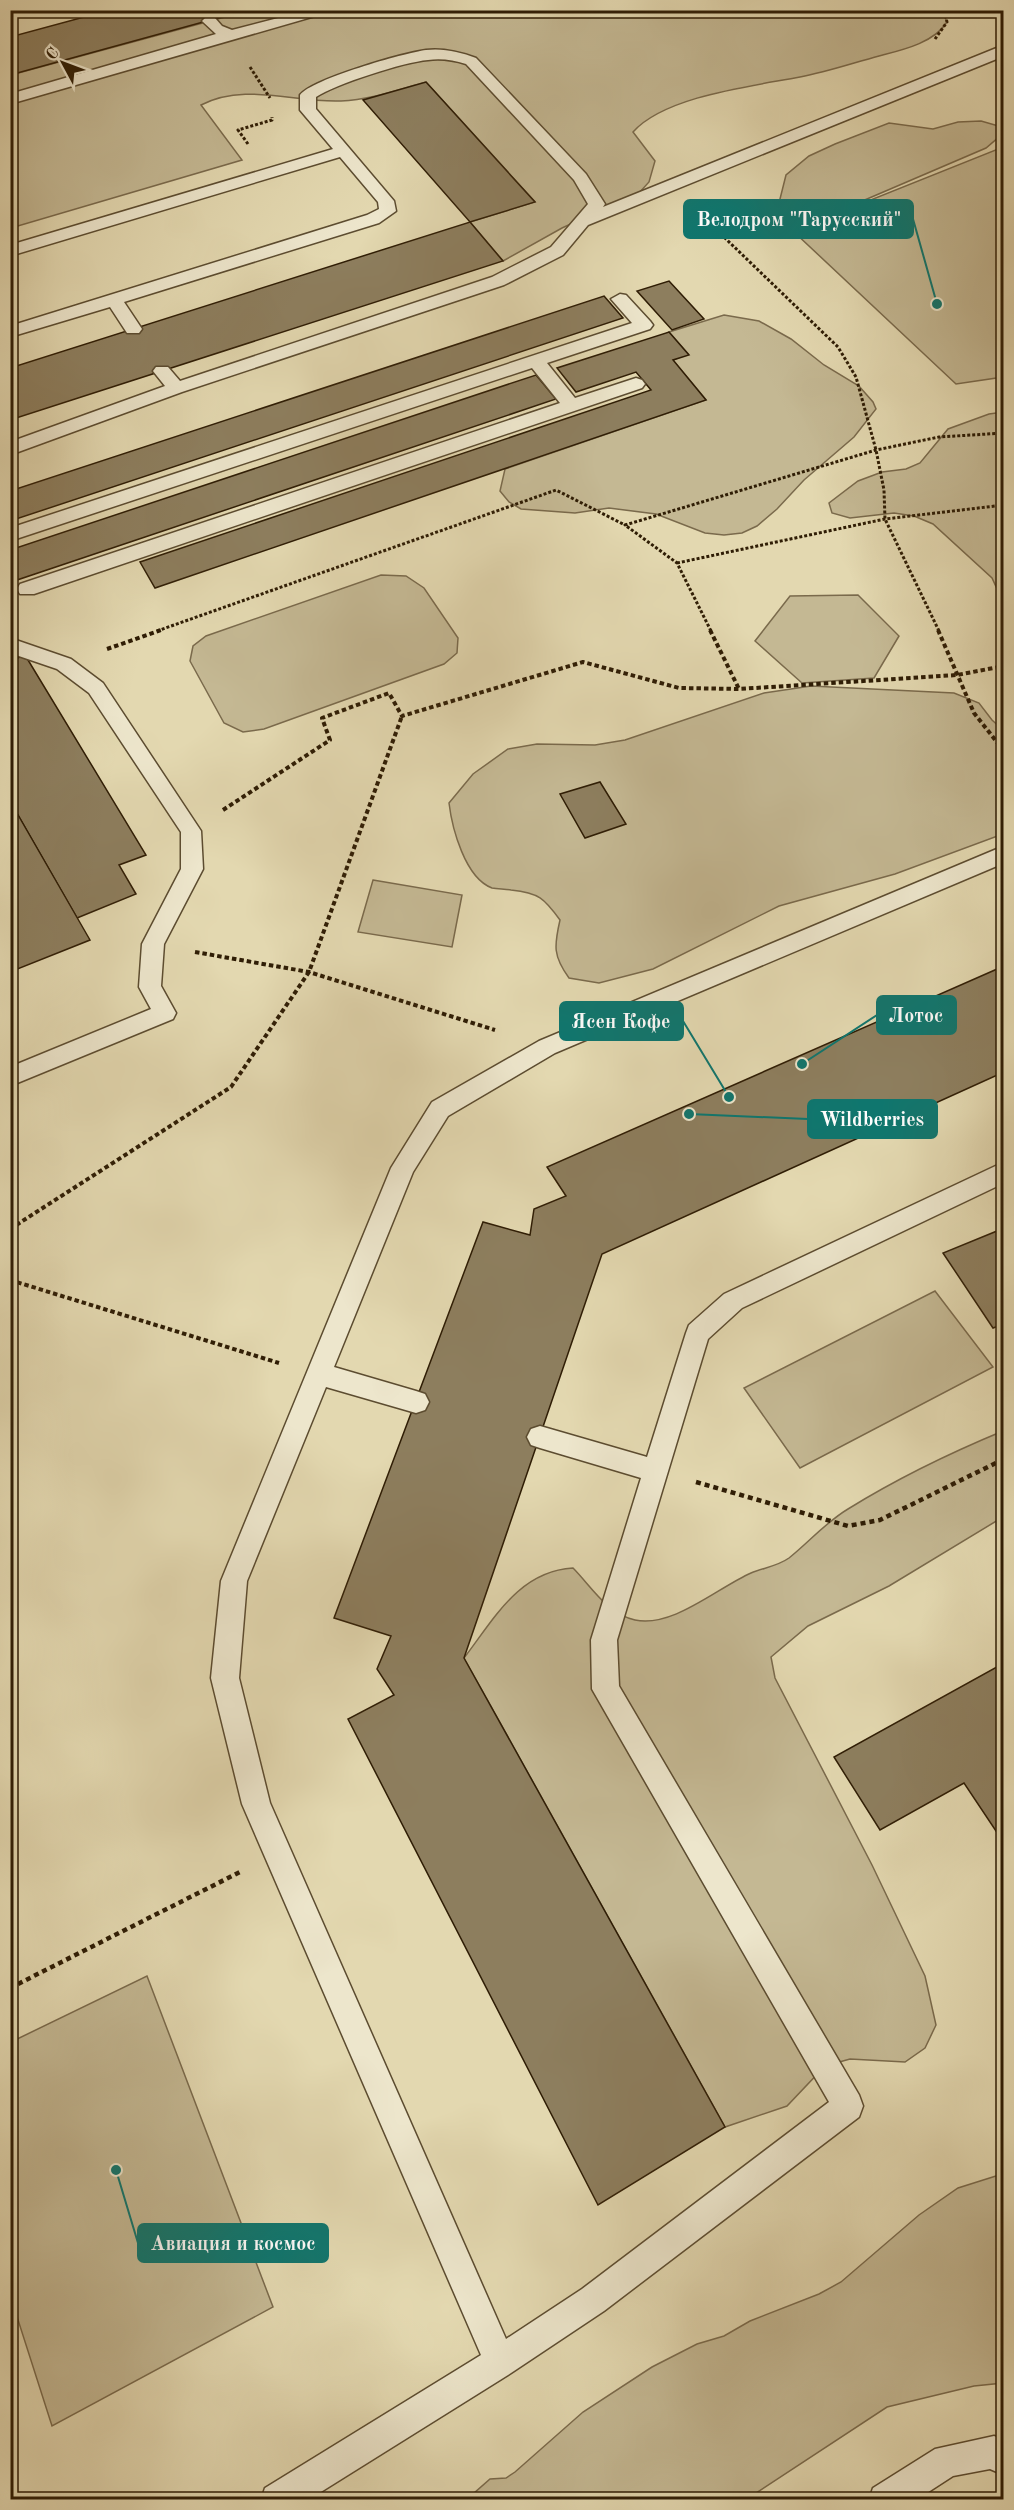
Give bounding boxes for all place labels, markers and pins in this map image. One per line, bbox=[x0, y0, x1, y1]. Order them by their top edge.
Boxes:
callout: Велодром "Тарусский" bbox=[684, 200, 913, 238]
callout: Лотос bbox=[877, 996, 956, 1034]
callout: Ясен Кофе bbox=[560, 1002, 683, 1040]
callout: Wildberries bbox=[808, 1100, 937, 1138]
callout: Авиация и космос bbox=[138, 2224, 328, 2262]

